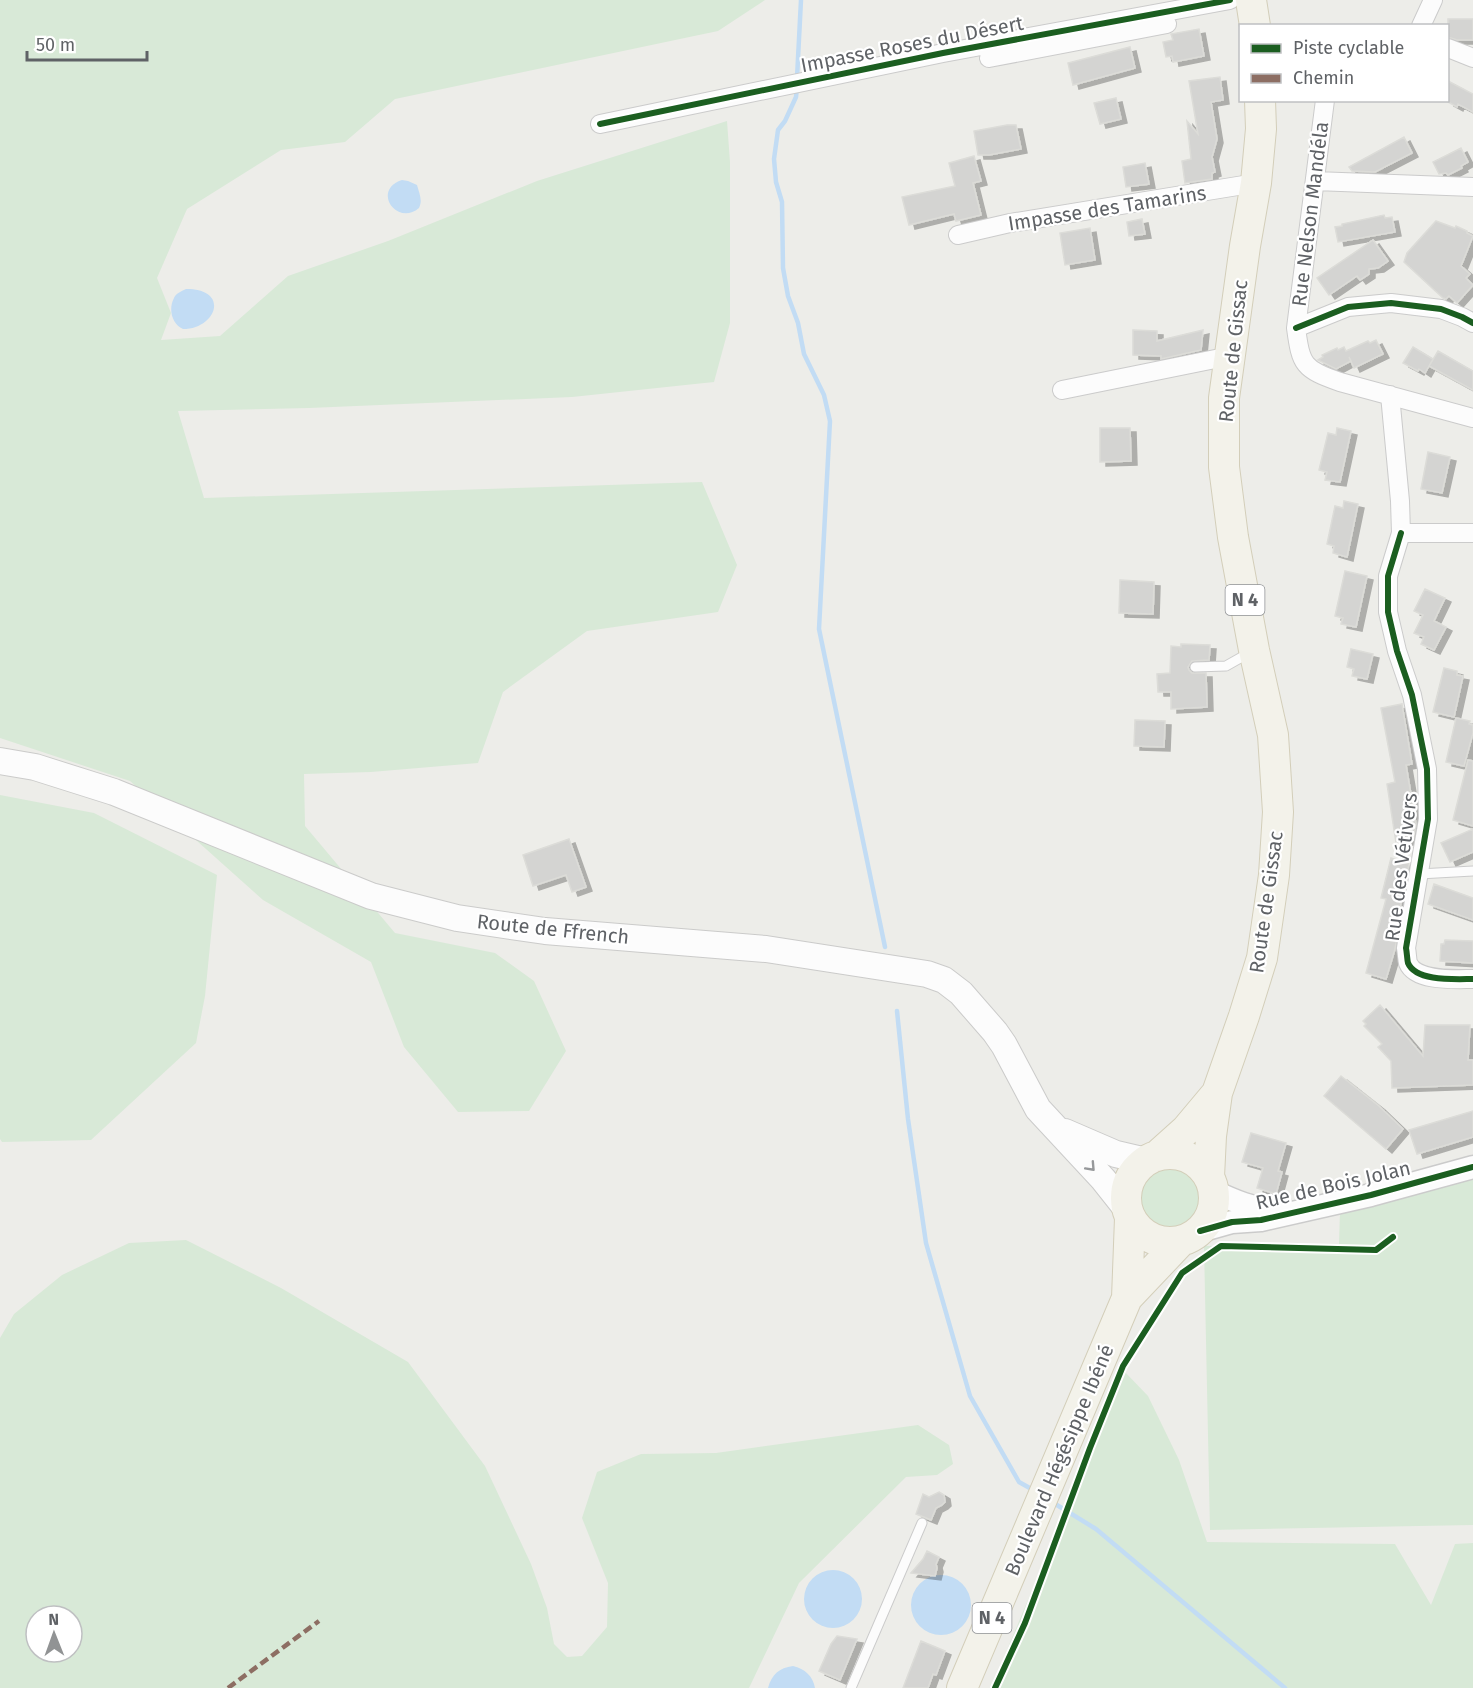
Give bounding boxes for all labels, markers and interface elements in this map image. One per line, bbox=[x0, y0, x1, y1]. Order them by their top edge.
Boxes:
street label: Impasse Roses du Désert bbox=[799, 10, 1026, 77]
scale bar bbox=[27, 24, 147, 62]
legend bbox=[1239, 24, 1449, 102]
text: 50 m bbox=[36, 34, 75, 56]
text: Piste cyclable bbox=[1293, 37, 1404, 59]
text: Chemin bbox=[1293, 67, 1354, 89]
street label: Rue Nelson Mandéla bbox=[1287, 120, 1333, 308]
street label: Impasse des Tamarins bbox=[1006, 180, 1208, 236]
street label: Route de Gissac bbox=[1214, 278, 1252, 424]
road number: N 4 bbox=[1226, 585, 1264, 615]
street label: Rue des Vétivers bbox=[1380, 791, 1422, 943]
street label: Route de Gissac bbox=[1244, 829, 1288, 975]
street label: Route de Ffrench bbox=[476, 909, 630, 949]
street label: Rue de Bois Jolan bbox=[1253, 1155, 1413, 1215]
one-way arrow bbox=[1084, 1160, 1095, 1170]
street label: Boulevard Hégésippe Ibéné bbox=[999, 1341, 1119, 1579]
road number: N 4 bbox=[972, 1603, 1012, 1633]
north arrow bbox=[24, 1604, 84, 1664]
text: N bbox=[48, 1610, 59, 1629]

